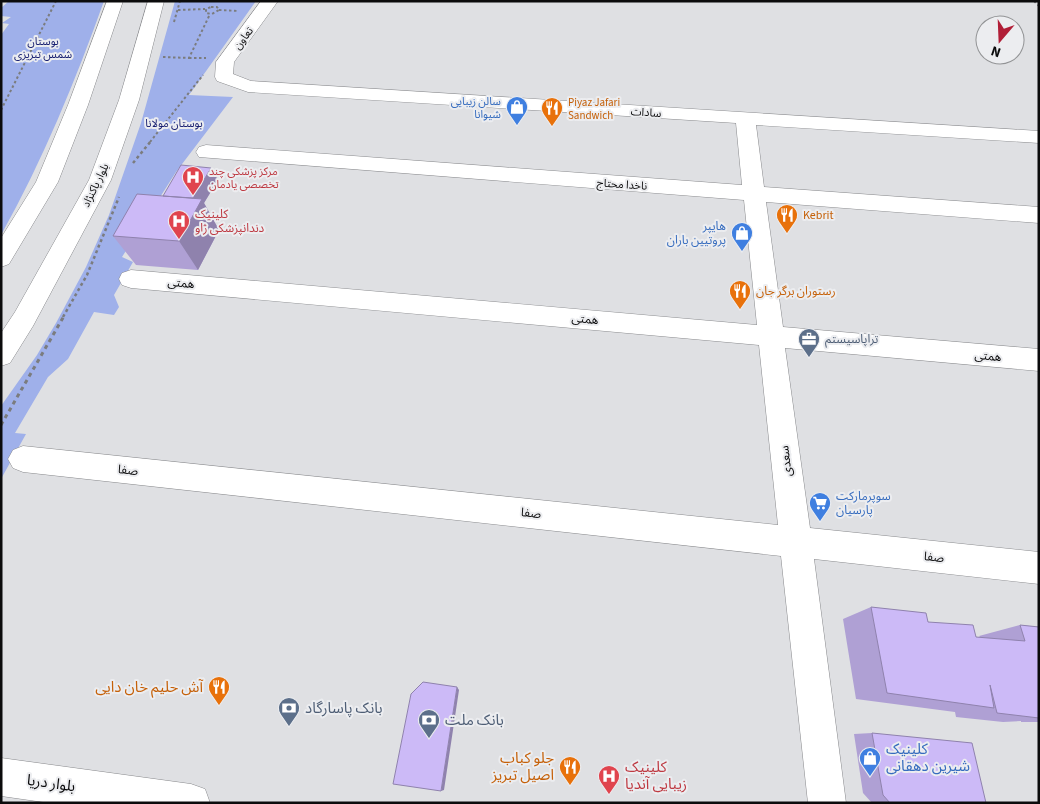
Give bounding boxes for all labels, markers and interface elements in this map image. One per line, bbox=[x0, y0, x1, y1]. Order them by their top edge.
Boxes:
north arrow bbox=[975, 15, 1025, 65]
street label: تعاون bbox=[230, 24, 257, 53]
park label: بوستان شمس تبریزی bbox=[14, 34, 72, 62]
text: N bbox=[988, 40, 1004, 62]
place label: سالن زیبایی شیوانا bbox=[451, 94, 501, 122]
shop icon: سالن زیبایی شیوانا bbox=[505, 95, 529, 126]
place label: Piyaz Jafari Sandwich bbox=[568, 95, 620, 123]
restaurant icon: Piyaz Jafari Sandwich bbox=[540, 96, 564, 127]
street label: سادات bbox=[630, 104, 662, 121]
park label: بوستان مولانا bbox=[145, 116, 203, 131]
street label: بلوار پاکنژاد bbox=[78, 161, 113, 210]
place label: مرکز پزشکی چند تخصصی یادمان bbox=[209, 164, 279, 192]
hospital icon: مرکز پزشکی چند تخصصی یادمان bbox=[181, 165, 205, 196]
street label: ناخدا محتاج bbox=[596, 175, 648, 194]
restaurant icon: Kebrit bbox=[775, 203, 799, 234]
place label: کلینیک دندانپزشکی ژاو bbox=[195, 206, 265, 237]
place label: Kebrit bbox=[803, 207, 834, 224]
hospital icon: کلینیک دندانپزشکی ژاو bbox=[167, 209, 191, 240]
place label: هایپر پروتیین باران bbox=[667, 218, 726, 249]
shop icon: هایپر پروتیین باران bbox=[730, 221, 754, 252]
street label: همتی bbox=[167, 274, 195, 293]
restaurant icon: رستوران برگر جان bbox=[728, 279, 752, 310]
place label: رستوران برگر جان bbox=[756, 283, 836, 300]
street label: همتی bbox=[571, 310, 599, 329]
office icon: تراپاسیستم bbox=[797, 327, 821, 358]
place label: تراپاسیستم bbox=[825, 331, 879, 348]
street label: همتی bbox=[974, 347, 1002, 366]
street label: سعدی bbox=[776, 444, 797, 477]
street label: صفا bbox=[117, 461, 139, 480]
place label: سوپرمارکت پارسیان bbox=[836, 488, 891, 519]
supermarket icon: سوپرمارکت پارسیان bbox=[808, 491, 832, 522]
street label: صفا bbox=[520, 504, 542, 523]
street label: صفا bbox=[923, 548, 945, 567]
restaurant icon: آش حلیم خان دایی bbox=[207, 675, 231, 706]
place label: آش حلیم خان دایی bbox=[95, 677, 204, 698]
bank icon: بانک پاسارگاد bbox=[277, 696, 301, 727]
place label: بانک پاسارگاد bbox=[305, 698, 383, 719]
bank icon: بانک ملت bbox=[417, 708, 441, 739]
place label: بانک ملت bbox=[445, 710, 504, 731]
place label: کلینیک شیرین دهقانی bbox=[886, 739, 970, 777]
shop icon: کلینیک شیرین دهقانی bbox=[858, 746, 882, 777]
place label: جلو كباب اصيل تبريز bbox=[491, 748, 554, 786]
restaurant icon: جلو كباب اصيل تبريز bbox=[558, 755, 582, 786]
place label: کلینیک زیبایی آندیا bbox=[625, 757, 687, 795]
hospital icon: کلینیک زیبایی آندیا bbox=[597, 764, 621, 795]
street label: بلوار دریا bbox=[25, 770, 77, 797]

